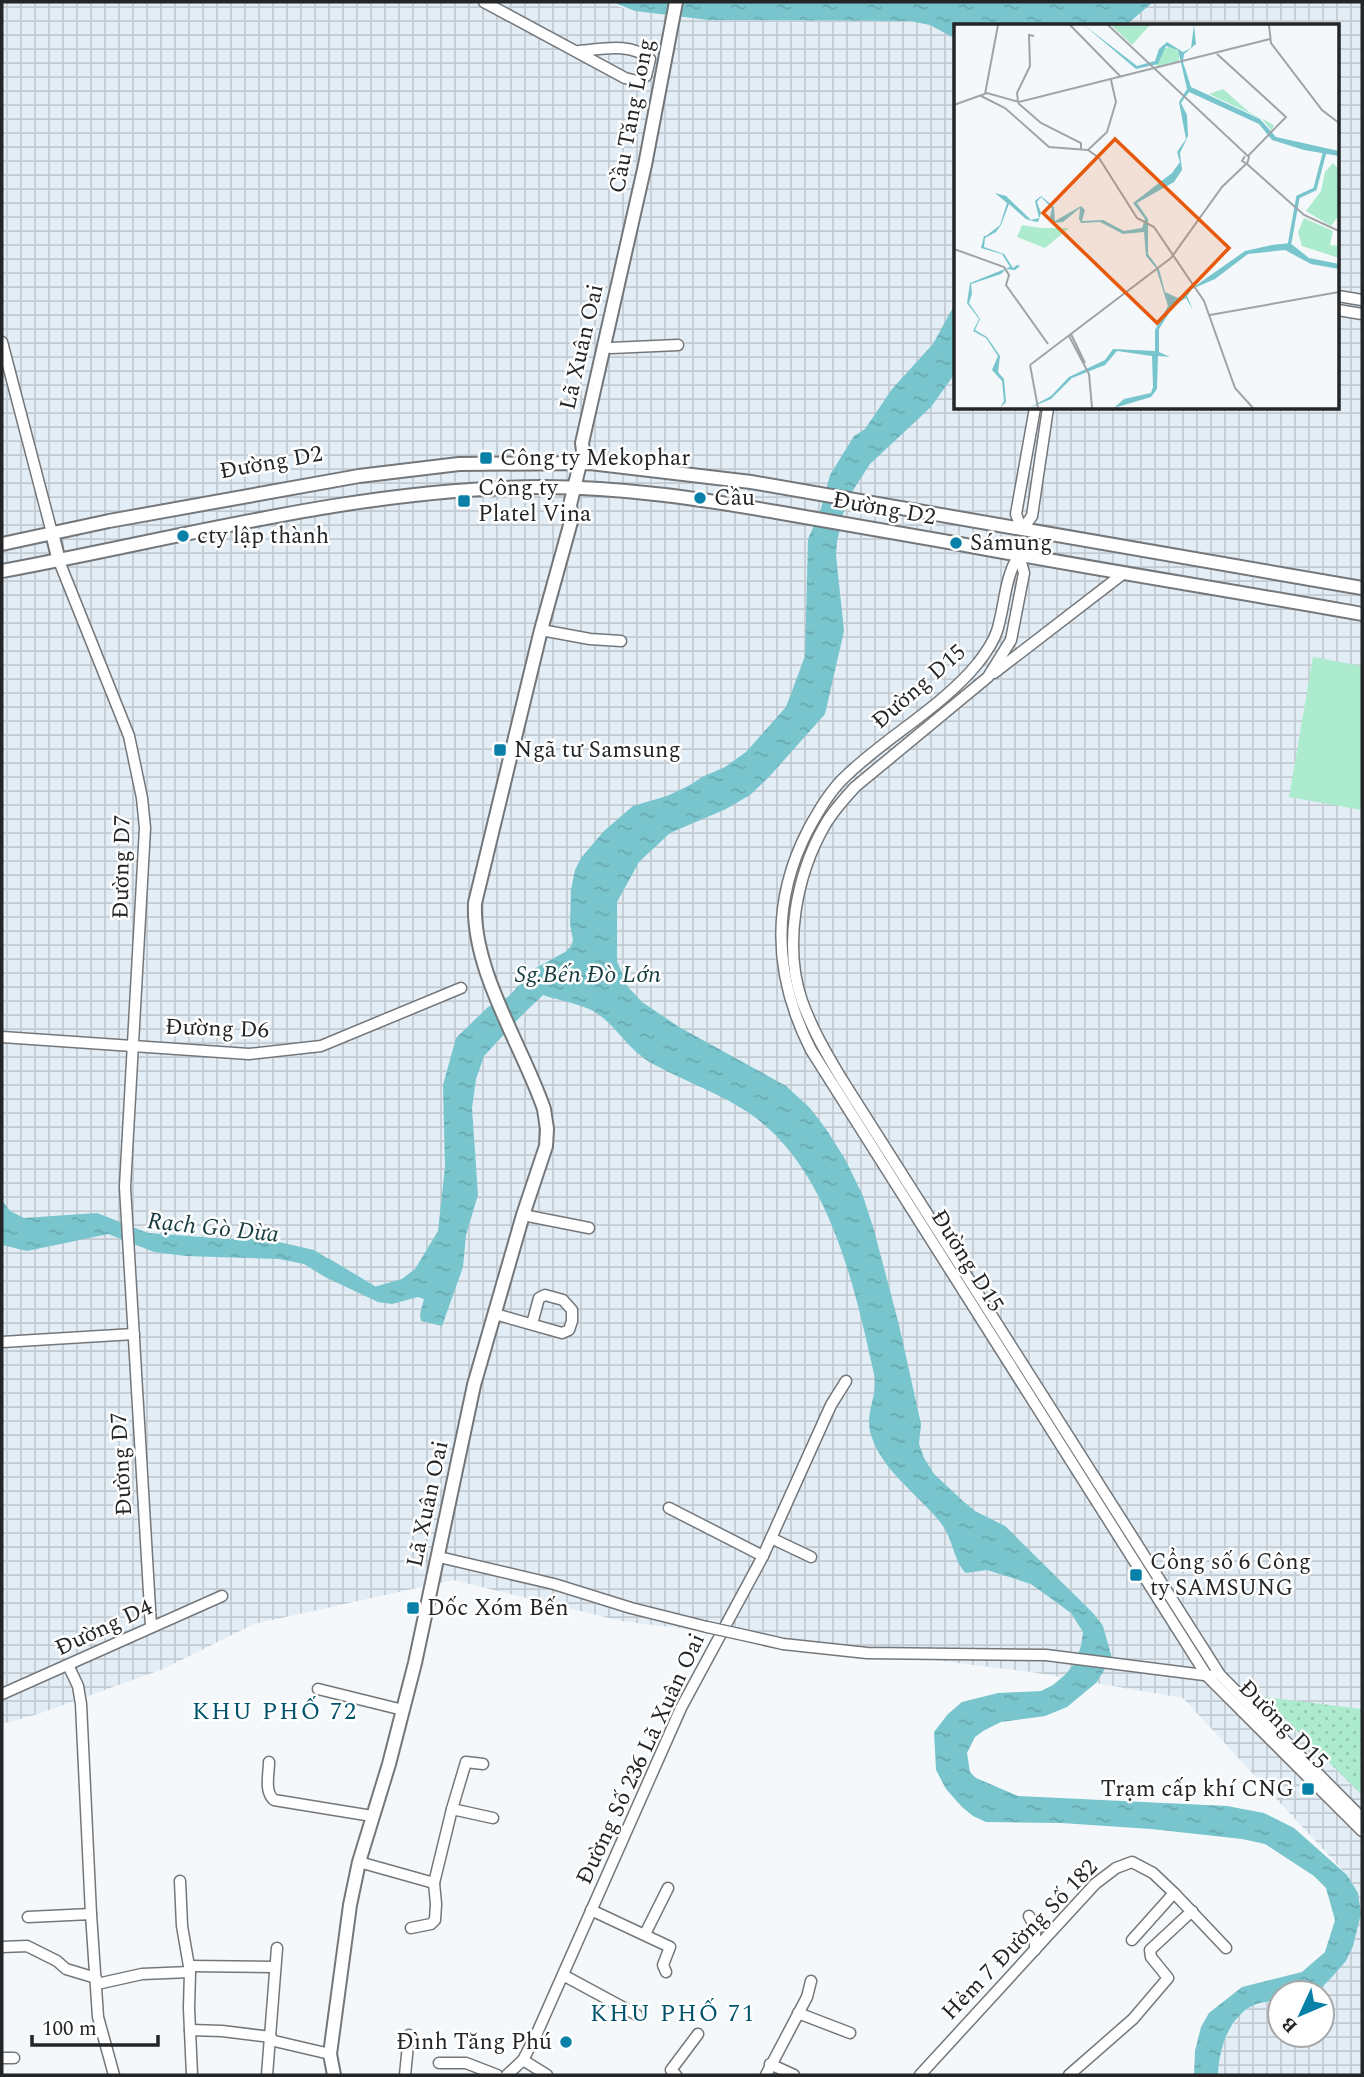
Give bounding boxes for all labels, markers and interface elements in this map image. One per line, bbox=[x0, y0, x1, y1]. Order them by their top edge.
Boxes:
inset map bbox=[954, 24, 1340, 410]
street label: Cầu Tăng Long bbox=[600, 36, 664, 196]
street label: Lã Xuân Oai bbox=[551, 281, 613, 413]
street label: Đường D2 bbox=[217, 437, 325, 489]
place label: Công ty Mekophar bbox=[500, 441, 690, 476]
marker: Công ty Mekophar bbox=[478, 450, 494, 466]
place label: Công ty Platel Vina bbox=[478, 471, 591, 532]
place label: Cầu bbox=[714, 481, 755, 516]
street label: Đường D2 bbox=[830, 483, 938, 535]
marker: Cầu bbox=[692, 490, 708, 506]
marker: Công ty Platel Vina bbox=[456, 493, 472, 509]
place label: cty lập thành bbox=[197, 519, 329, 554]
place label: Sámung bbox=[970, 526, 1052, 561]
marker: cty lập thành bbox=[175, 528, 191, 544]
marker: Sámung bbox=[948, 535, 964, 551]
street label: Đường D15 bbox=[864, 636, 974, 738]
place label: Ngã tư Samsung bbox=[514, 733, 681, 768]
marker: Ngã tư Samsung bbox=[492, 742, 508, 758]
street label: Đường D7 bbox=[104, 815, 140, 919]
water label: Sg.Bến Đò Lớn bbox=[515, 957, 661, 993]
street label: Đường D6 bbox=[164, 1010, 270, 1048]
water label: Rạch Gò Dừa bbox=[145, 1203, 281, 1253]
street label: Đường D15 bbox=[922, 1203, 1012, 1319]
street label: Đường D7 bbox=[102, 1411, 142, 1517]
street label: Lã Xuân Oai bbox=[398, 1438, 458, 1570]
place label: Cổng số 6 Công ty SAMSUNG bbox=[1150, 1545, 1311, 1606]
marker: Cổng số 6 Công ty SAMSUNG bbox=[1128, 1567, 1144, 1583]
street label: Đường D4 bbox=[49, 1590, 159, 1666]
place label: Dốc Xóm Bến bbox=[427, 1591, 569, 1626]
marker: Dốc Xóm Bến bbox=[405, 1600, 421, 1616]
street label: Đường Số 236 Lã Xuân Oai bbox=[567, 1627, 715, 1891]
street label: Đường D15 bbox=[1230, 1672, 1336, 1778]
district label: KHU PHỐ 72 bbox=[192, 1694, 358, 1730]
place label: Trạm cấp khí CNG bbox=[1100, 1772, 1294, 1807]
marker: Trạm cấp khí CNG bbox=[1300, 1781, 1316, 1797]
street label: Hẻm 7 Đường Số 182 bbox=[934, 1851, 1106, 2029]
north arrow bbox=[1266, 1979, 1336, 2049]
district label: KHU PHỐ 71 bbox=[590, 1996, 756, 2032]
scale bar bbox=[32, 2004, 158, 2048]
text: B bbox=[1275, 2010, 1305, 2040]
text: 100 m bbox=[42, 2013, 97, 2045]
place label: Đình Tăng Phú bbox=[396, 2025, 552, 2060]
marker: Đình Tăng Phú bbox=[558, 2034, 574, 2050]

